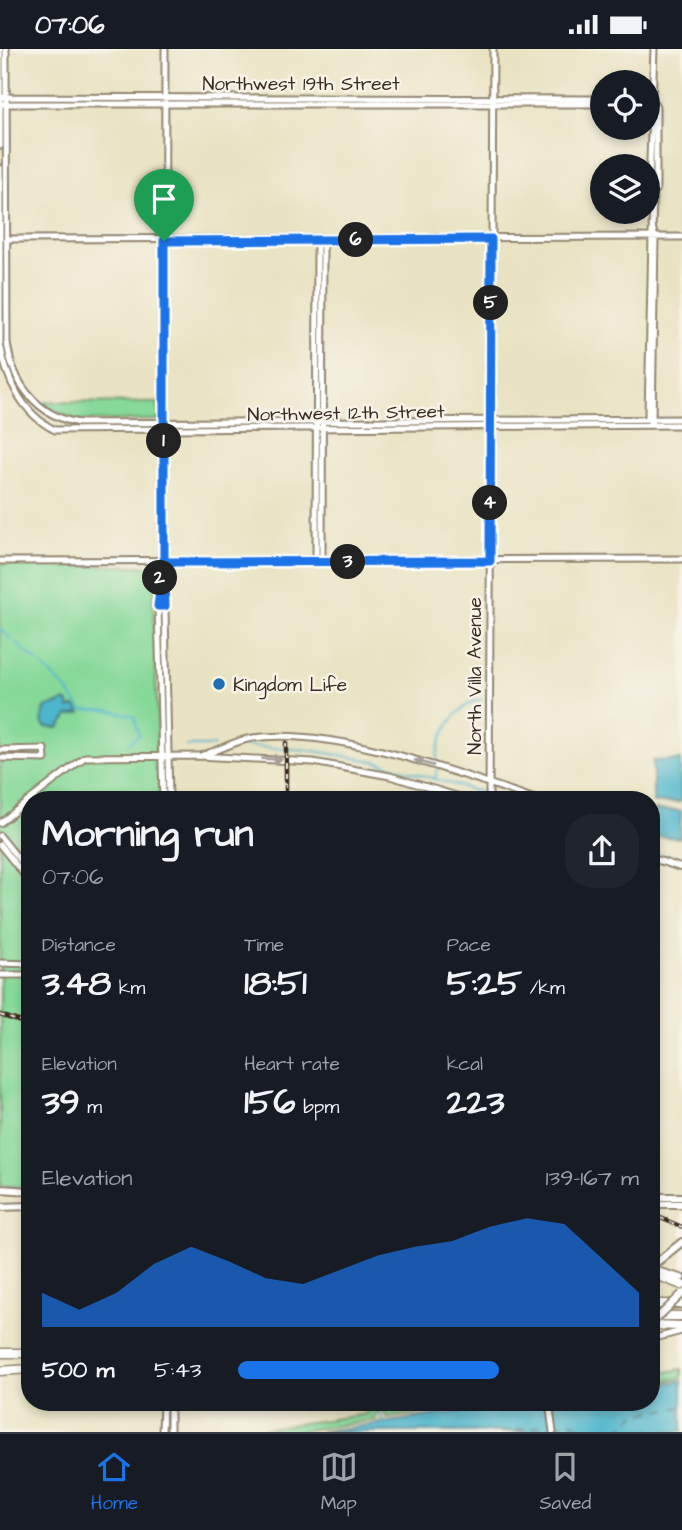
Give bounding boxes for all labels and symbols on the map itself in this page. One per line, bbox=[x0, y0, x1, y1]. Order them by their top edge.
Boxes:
street label: Northwest 19th Street bbox=[202, 71, 400, 98]
pin bbox=[134, 169, 194, 241]
pin: 6 bbox=[338, 223, 374, 257]
pin: 5 bbox=[474, 285, 508, 321]
street label: Northwest 12th Street bbox=[247, 398, 445, 429]
pin: 1 bbox=[146, 423, 182, 459]
pin: 4 bbox=[472, 485, 508, 521]
pin: 3 bbox=[330, 545, 366, 579]
pin: 2 bbox=[142, 561, 178, 595]
street label: North Villa Avenue bbox=[462, 597, 489, 755]
place label: Kingdom Life bbox=[233, 672, 347, 700]
marker: Kingdom Life bbox=[211, 676, 227, 692]
one-way arrow bbox=[261, 753, 283, 764]
one-way arrow bbox=[414, 758, 435, 768]

